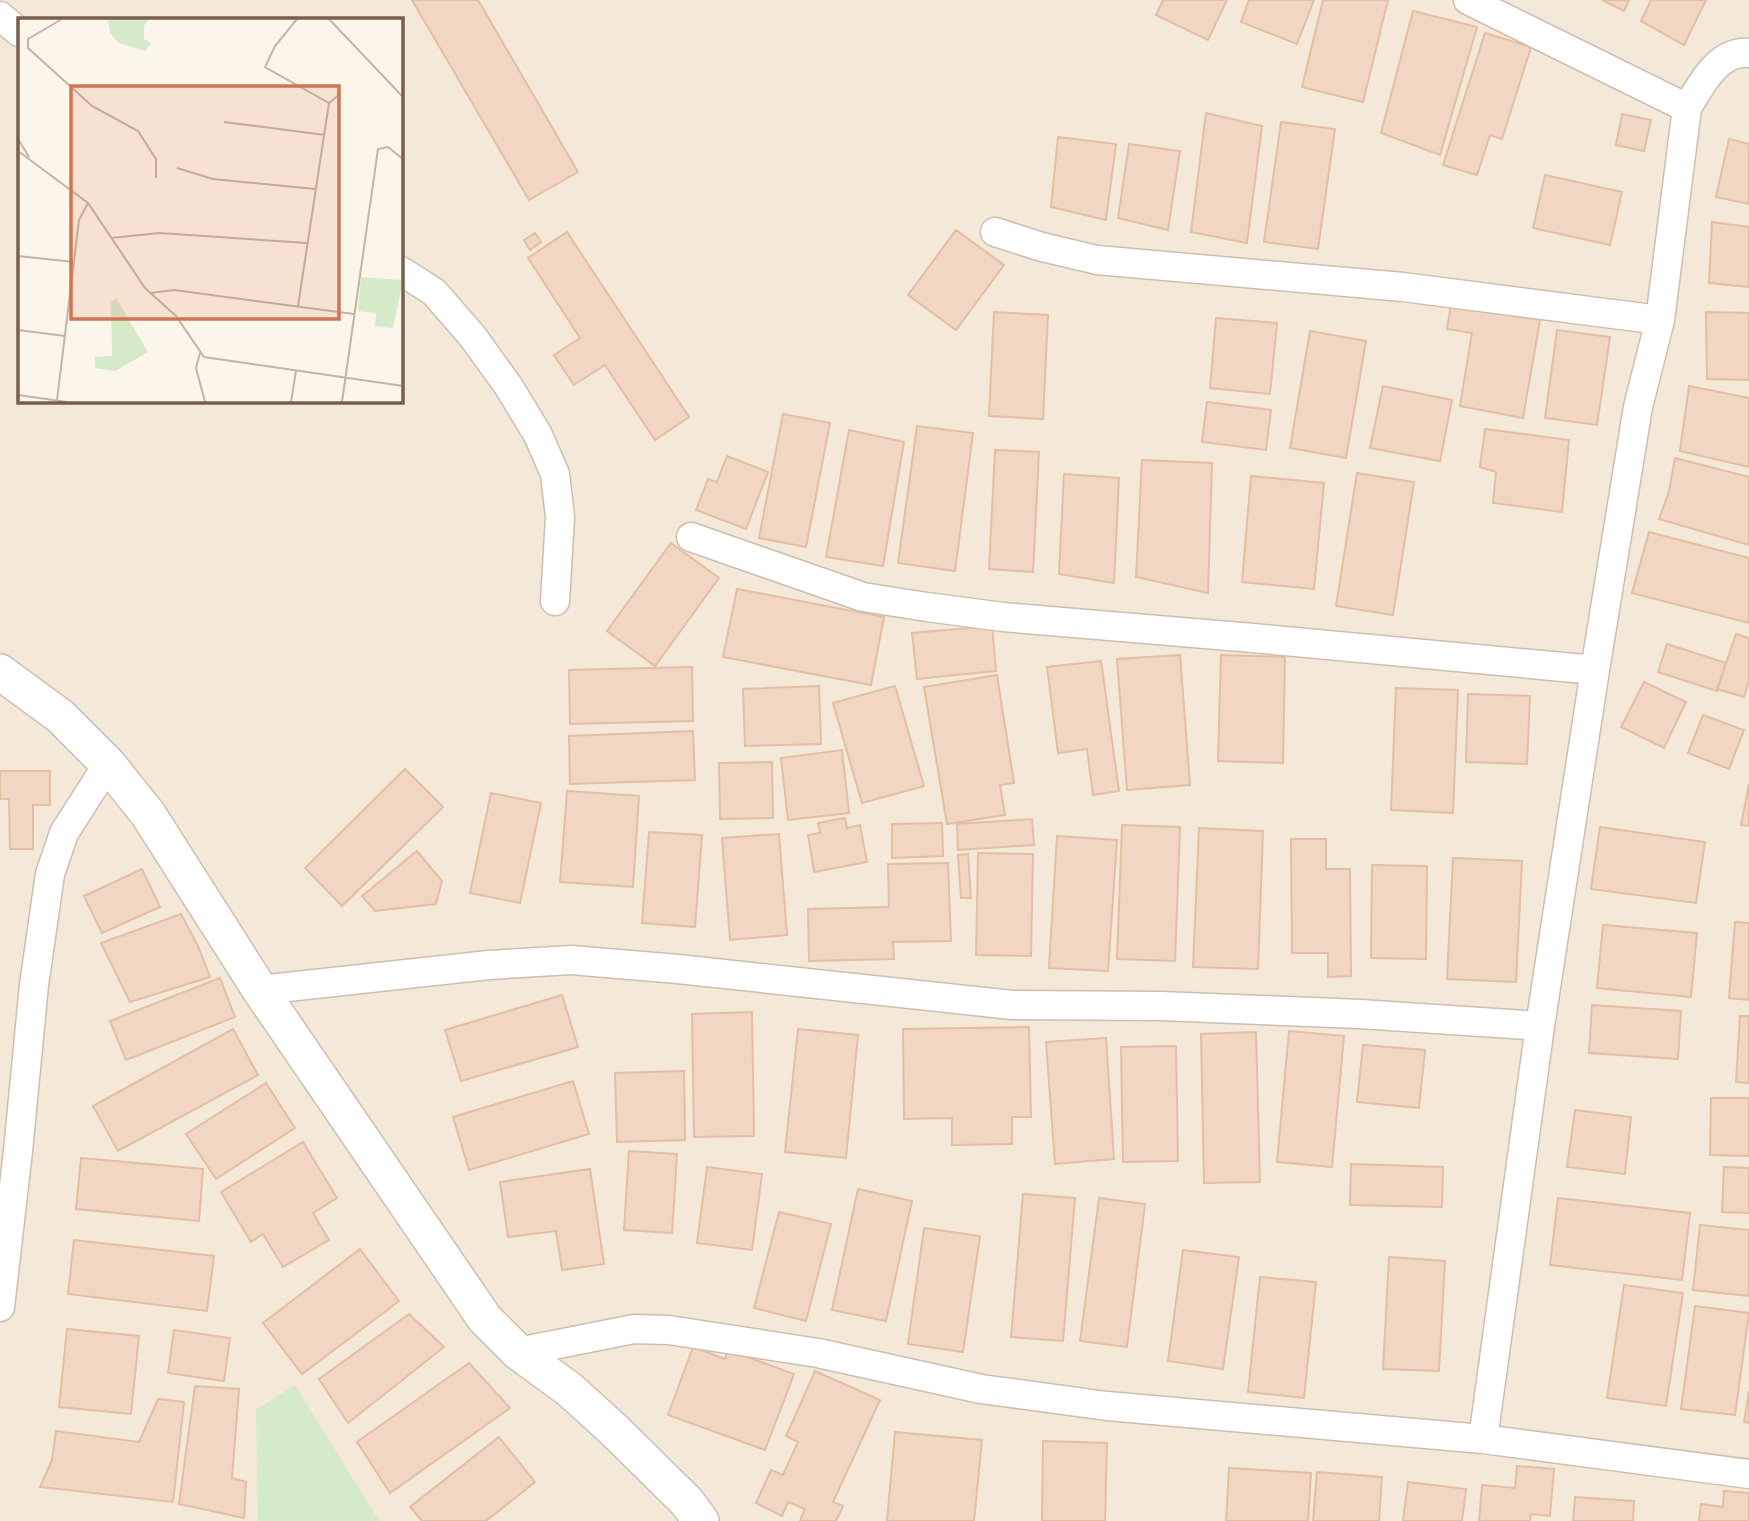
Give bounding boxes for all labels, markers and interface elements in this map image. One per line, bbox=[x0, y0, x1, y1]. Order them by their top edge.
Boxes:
inset map bbox=[18, 18, 402, 402]

